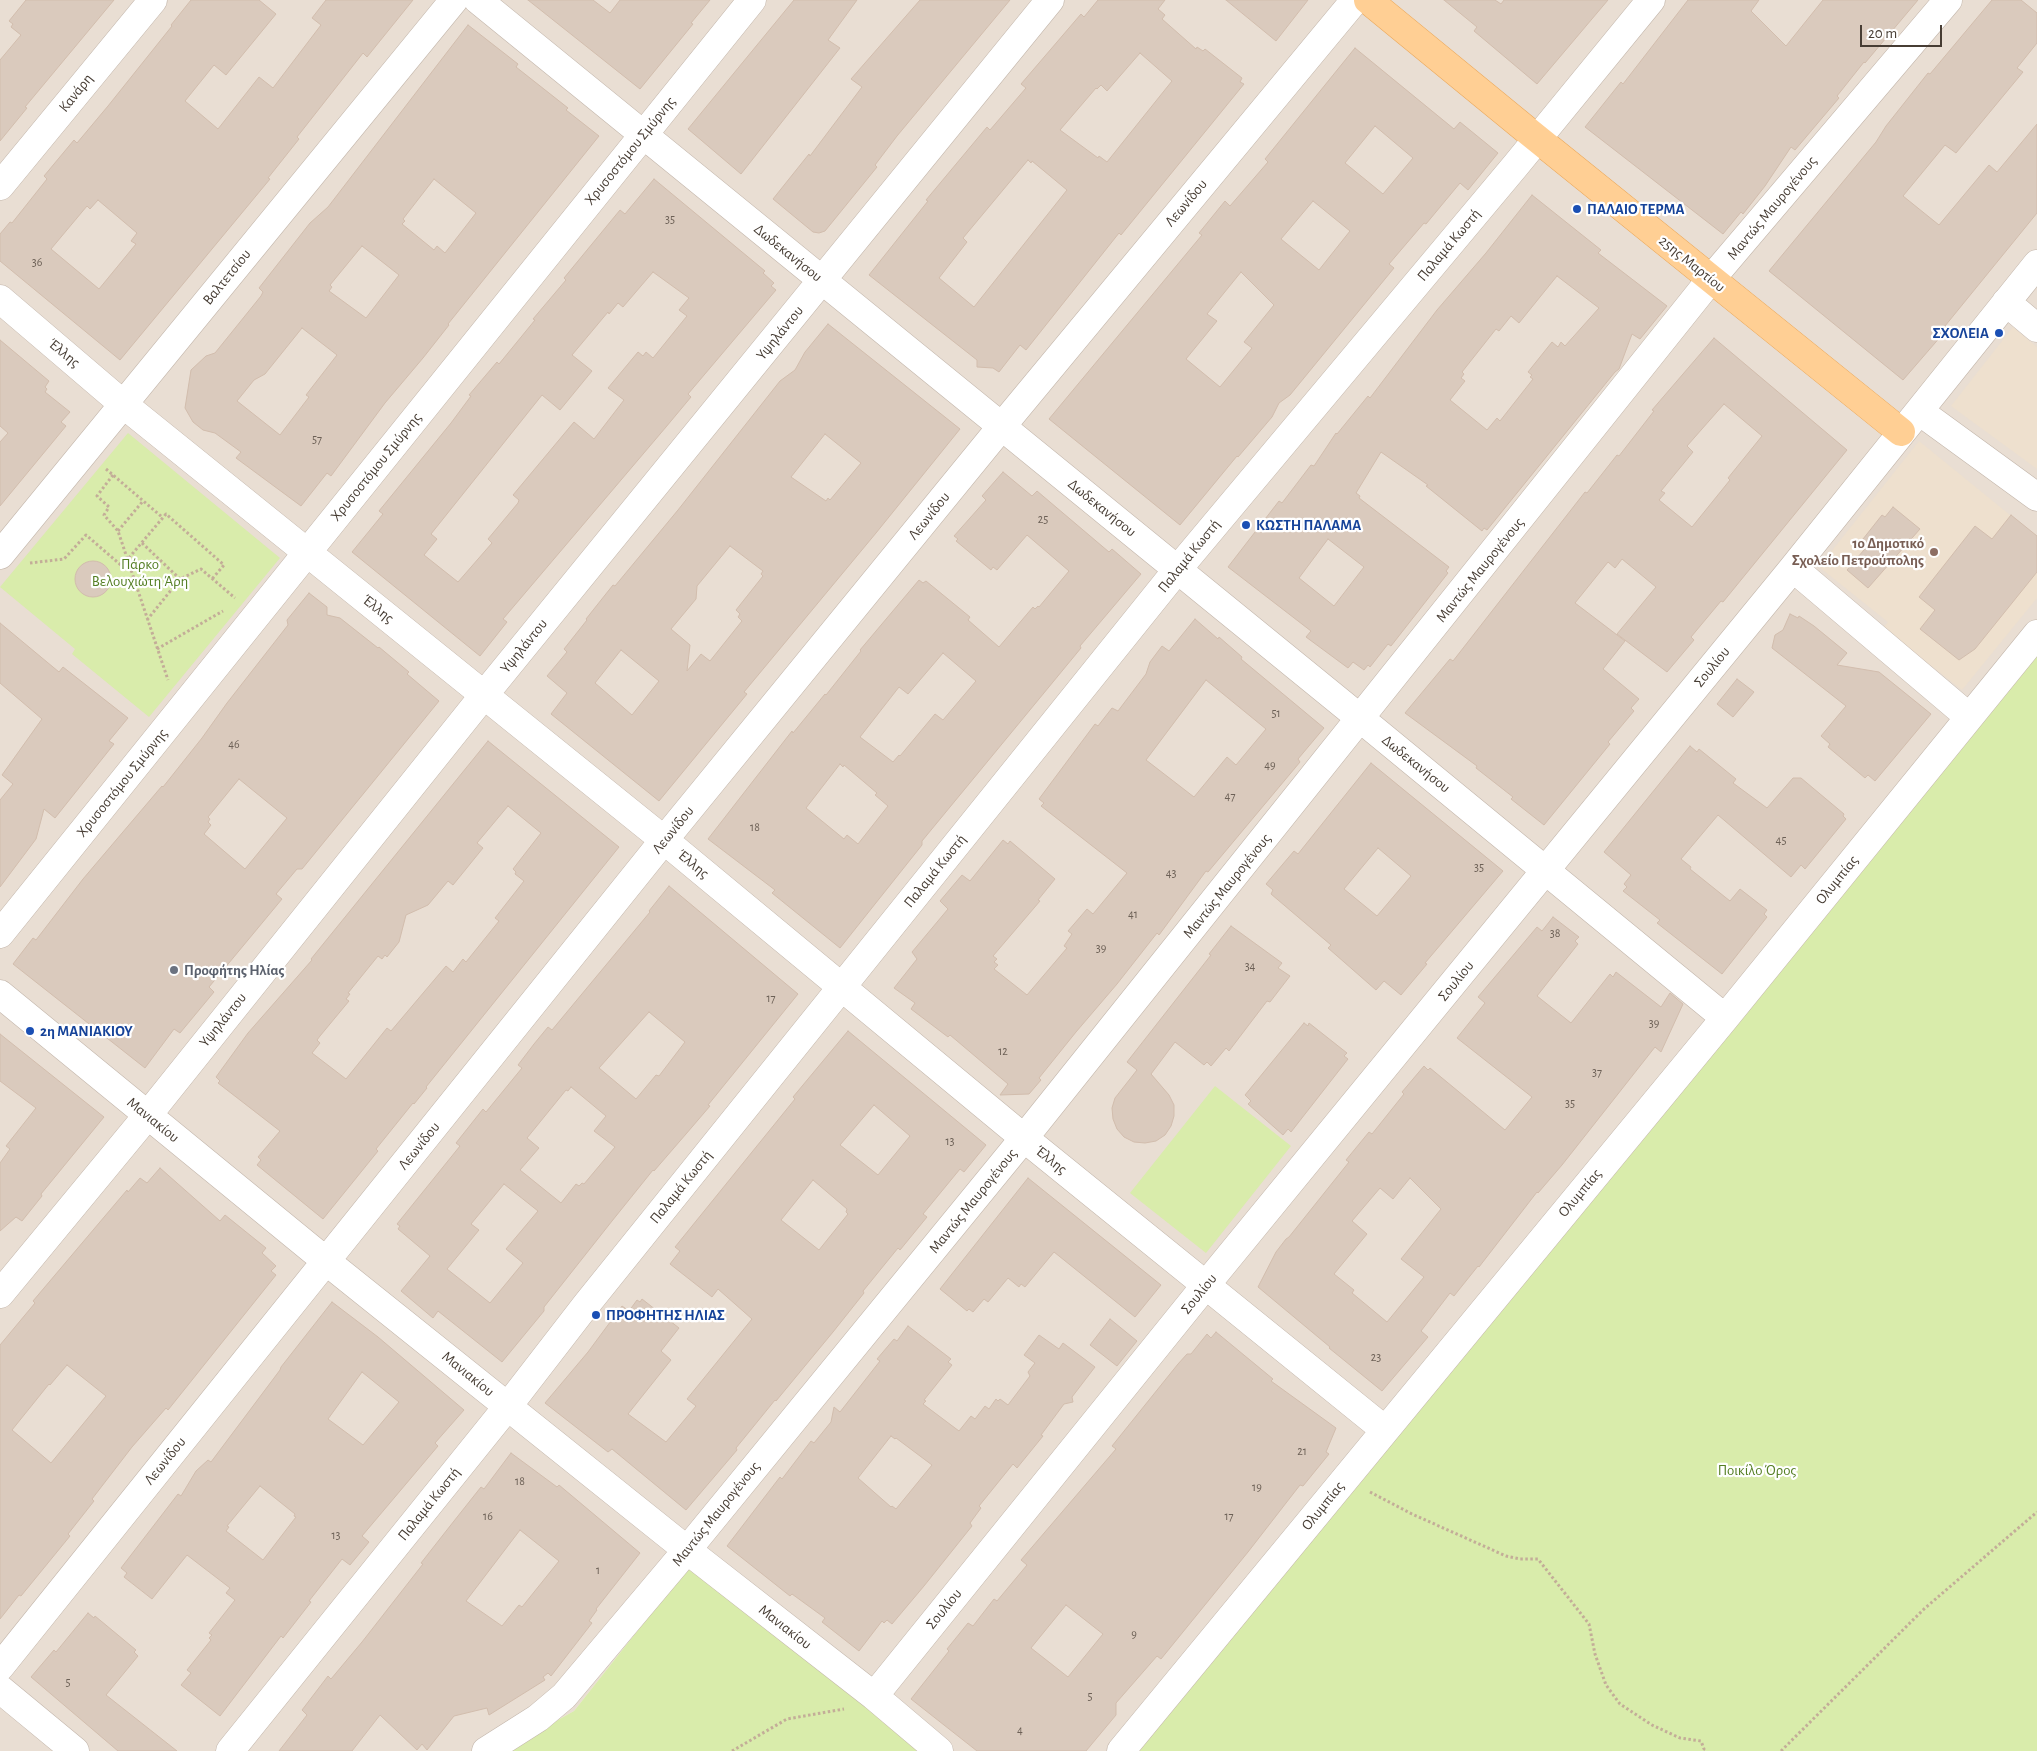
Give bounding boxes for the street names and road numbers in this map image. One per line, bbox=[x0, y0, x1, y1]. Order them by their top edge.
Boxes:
street label: Κανάρη bbox=[55, 70, 97, 116]
street label: Χρυσοστόμου Σμύρνης bbox=[581, 93, 679, 209]
street label: Μαντώς Μαυρογένους bbox=[1723, 152, 1821, 264]
street label: Λεωνίδου bbox=[1161, 176, 1211, 230]
street label: Παλαμά Κωστή bbox=[1413, 205, 1485, 285]
street label: Δωδεκανήσου bbox=[750, 220, 826, 286]
street label: 25ης Μαρτίου bbox=[1655, 232, 1729, 296]
street label: Βαλτετσίου bbox=[199, 246, 255, 308]
street label: Υψηλάντου bbox=[753, 302, 807, 364]
street label: Έλλης bbox=[44, 335, 84, 371]
street label: Χρυσοστόμου Σμύρνης bbox=[327, 409, 425, 525]
street label: Δωδεκανήσου bbox=[1064, 475, 1140, 541]
street label: Λεωνίδου bbox=[904, 488, 954, 544]
street label: Μαντώς Μαυρογένους bbox=[1432, 514, 1528, 626]
street label: Παλαμά Κωστή bbox=[1154, 516, 1224, 596]
street label: Έλλης bbox=[358, 591, 398, 627]
street label: Υψηλάντου bbox=[497, 615, 551, 677]
street label: Σουλίου bbox=[1690, 643, 1734, 691]
street label: Χρυσοστόμου Σμύρνης bbox=[73, 725, 171, 841]
street label: Δωδεκανήσου bbox=[1378, 731, 1454, 797]
street label: Λεωνίδου bbox=[648, 802, 698, 858]
street label: Μαντώς Μαυρογένους bbox=[1179, 830, 1275, 942]
street label: Παλαμά Κωστή bbox=[900, 831, 970, 911]
street label: Έλλης bbox=[673, 846, 713, 882]
street label: Ολυμπίας bbox=[1812, 852, 1862, 908]
street label: Σουλίου bbox=[1434, 957, 1478, 1005]
street label: Υψηλάντου bbox=[196, 989, 250, 1051]
street label: Μανιακίου bbox=[123, 1093, 183, 1147]
street label: Λεωνίδου bbox=[394, 1118, 444, 1174]
street label: Έλλης bbox=[1031, 1142, 1071, 1178]
street label: Μαντώς Μαυρογένους bbox=[925, 1145, 1021, 1257]
street label: Παλαμά Κωστή bbox=[646, 1147, 716, 1227]
street label: Ολυμπίας bbox=[1554, 1165, 1606, 1221]
street label: Σουλίου bbox=[1177, 1270, 1221, 1318]
street label: Μανιακίου bbox=[438, 1347, 498, 1401]
street label: Λεωνίδου bbox=[140, 1433, 190, 1489]
street label: Μαντώς Μαυρογένους bbox=[668, 1458, 764, 1570]
street label: Παλαμά Κωστή bbox=[394, 1464, 464, 1544]
street label: Ολυμπίας bbox=[1298, 1478, 1348, 1534]
street label: Σουλίου bbox=[922, 1585, 966, 1633]
street label: Μανιακίου bbox=[755, 1601, 815, 1653]

